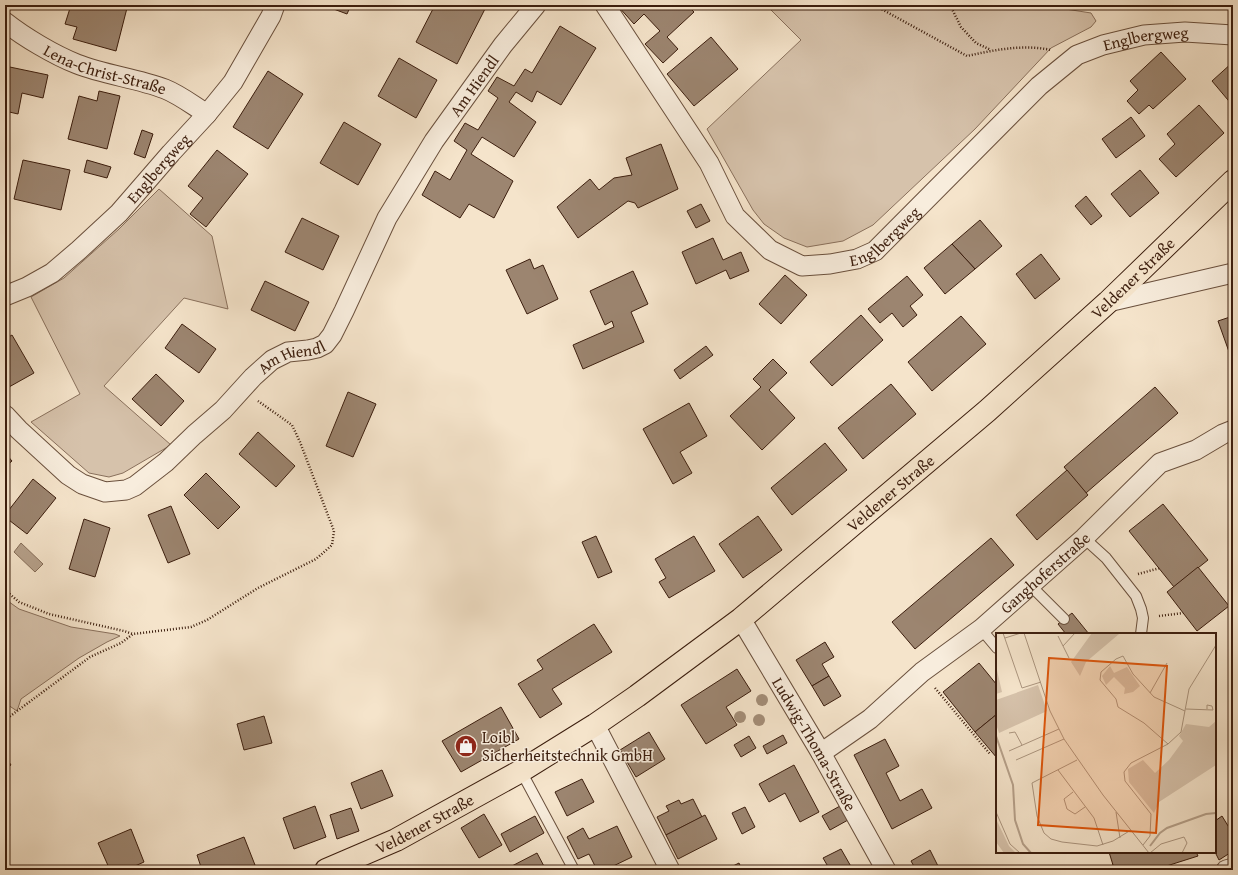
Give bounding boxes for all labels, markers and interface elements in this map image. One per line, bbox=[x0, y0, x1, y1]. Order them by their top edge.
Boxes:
street label: Englbergweg bbox=[1100, 20, 1189, 57]
street label: Lena-Christ-Straße bbox=[39, 38, 170, 101]
street label: Am Hiendl bbox=[444, 49, 505, 121]
street label: Englbergweg bbox=[121, 128, 196, 208]
street label: Englbergweg bbox=[847, 201, 925, 272]
street label: Veldener Straße bbox=[1085, 232, 1180, 324]
street label: Am Hiendl bbox=[252, 334, 330, 380]
street label: Veldener Straße bbox=[841, 449, 939, 537]
street label: Ganghoferstraße bbox=[995, 526, 1096, 619]
inset map bbox=[996, 633, 1216, 853]
street label: Ludwig-Thoma-Straße bbox=[766, 673, 863, 815]
place label: Loibl Sicherheitstechnik GmbH bbox=[482, 725, 653, 767]
shop icon: Loibl Sicherheitstechnik GmbH bbox=[453, 733, 479, 759]
street label: Veldener Straße bbox=[372, 787, 478, 859]

